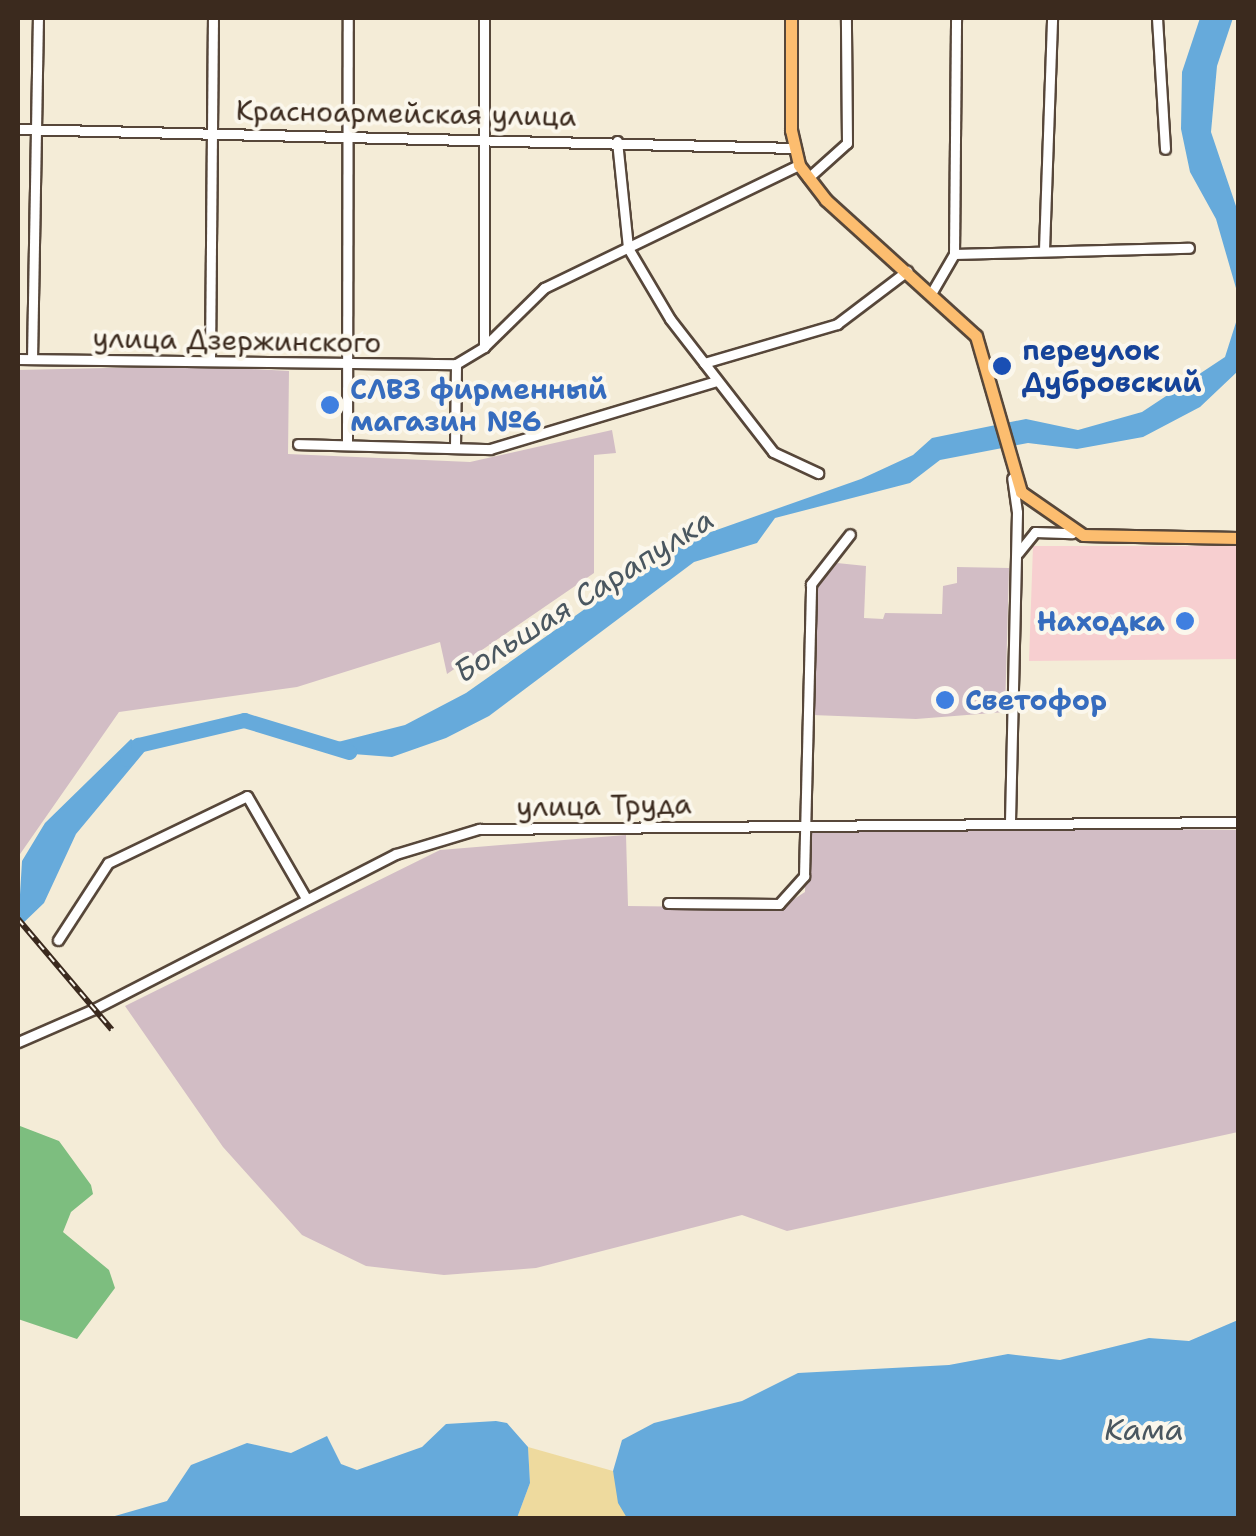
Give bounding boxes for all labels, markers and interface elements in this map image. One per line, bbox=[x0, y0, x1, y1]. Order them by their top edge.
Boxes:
street label: Красноармейская улица bbox=[236, 93, 576, 133]
street label: улица Дзержинского bbox=[92, 321, 382, 359]
place label: переулок Дубровский bbox=[1022, 333, 1202, 399]
marker: переулок Дубровский bbox=[991, 355, 1013, 377]
place label: СЛВЗ фирменный магазин №6 bbox=[350, 372, 607, 438]
marker: СЛВЗ фирменный магазин №6 bbox=[319, 394, 341, 416]
water label: Большая Сарапулка bbox=[448, 501, 720, 691]
place label: Находка bbox=[1037, 604, 1165, 638]
marker: Находка bbox=[1174, 610, 1196, 632]
place label: Светофор bbox=[965, 683, 1107, 717]
marker: Светофор bbox=[934, 689, 956, 711]
street label: улица Труда bbox=[516, 787, 692, 823]
water label: Кама bbox=[1104, 1412, 1184, 1448]

